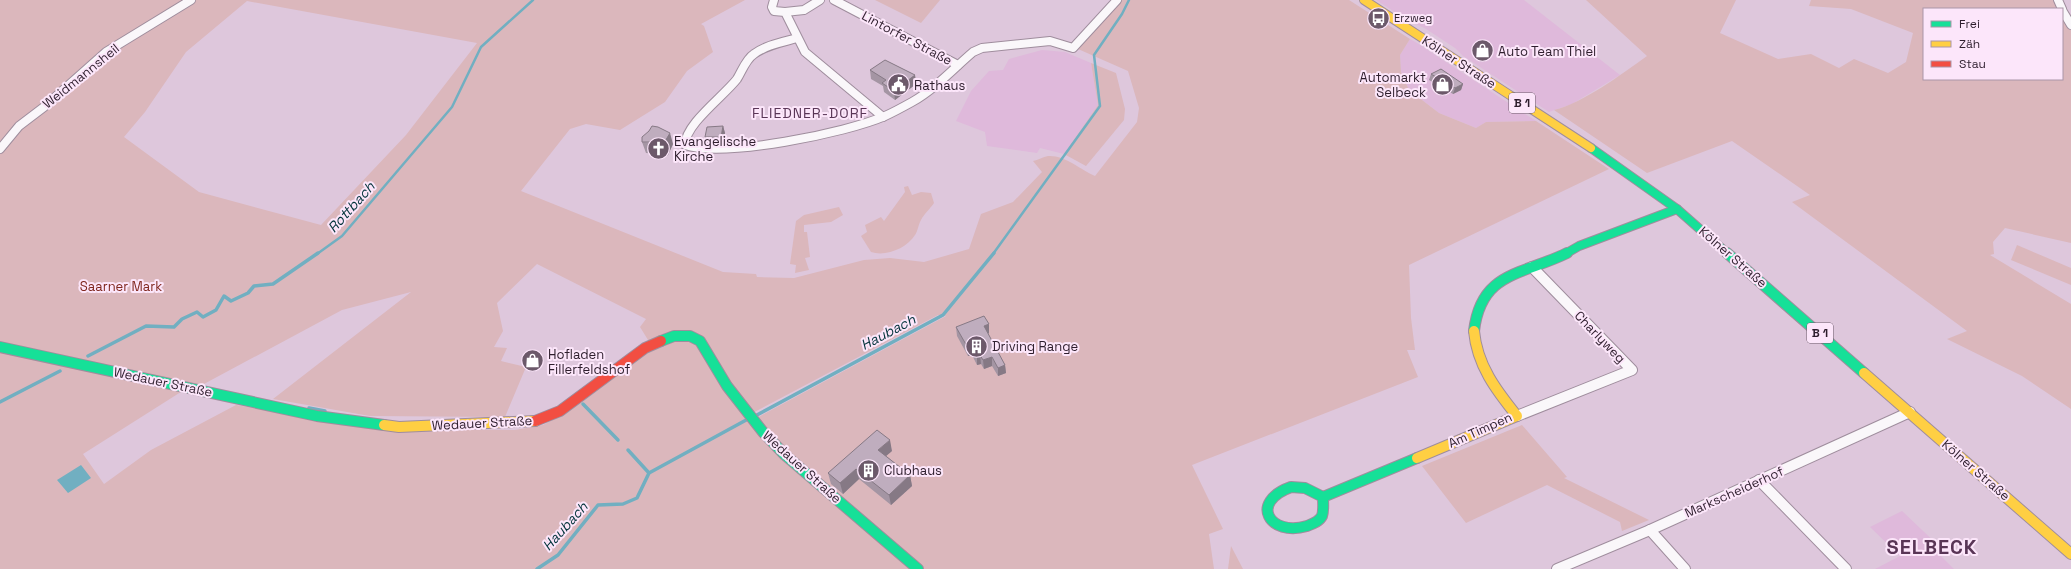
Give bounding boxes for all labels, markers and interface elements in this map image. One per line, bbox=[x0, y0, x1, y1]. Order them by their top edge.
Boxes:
bus stop icon: Erzweg bbox=[1366, 5, 1392, 31]
street label: Lintorfer Straße bbox=[859, 7, 955, 69]
legend bbox=[1923, 8, 2063, 80]
place label: Erzweg bbox=[1394, 11, 1432, 25]
text: Frei bbox=[1959, 16, 1980, 32]
street label: Kölner Straße bbox=[1419, 32, 1499, 92]
text: Zäh bbox=[1959, 36, 1980, 52]
shop icon: Auto Team Thiel bbox=[1470, 38, 1496, 64]
street label: Weidmannsheil bbox=[39, 40, 123, 112]
place label: Auto Team Thiel bbox=[1498, 43, 1596, 60]
text: Stau bbox=[1959, 56, 1986, 72]
place label: Automarkt Selbeck bbox=[1360, 69, 1426, 101]
shop icon: Automarkt Selbeck bbox=[1429, 71, 1455, 97]
public building icon: Rathaus bbox=[885, 72, 911, 98]
place label: Rathaus bbox=[914, 77, 965, 94]
road number: B 1 bbox=[1509, 93, 1535, 113]
district label: FLIEDNER-DORF bbox=[752, 104, 868, 122]
place label: Evangelische Kirche bbox=[674, 133, 756, 165]
church icon: Evangelische Kirche bbox=[646, 135, 672, 161]
water label: Rottbach bbox=[323, 178, 379, 236]
street label: Kölner Straße bbox=[1695, 223, 1771, 291]
park label: Saarner Mark bbox=[80, 278, 162, 295]
street label: Charlyweg bbox=[1571, 307, 1629, 367]
water label: Haubach bbox=[858, 310, 919, 354]
road number: B 1 bbox=[1807, 323, 1833, 343]
building icon: Driving Range bbox=[963, 333, 989, 359]
place label: Driving Range bbox=[992, 338, 1078, 355]
place label: Hofladen Fillerfeldshof bbox=[548, 346, 630, 378]
shop icon: Hofladen Fillerfeldshof bbox=[520, 348, 546, 374]
street label: Wedauer Straße bbox=[112, 363, 214, 401]
street label: Am Timpen bbox=[1445, 408, 1515, 452]
street label: Wedauer Straße bbox=[431, 412, 533, 434]
street label: Wedauer Straße bbox=[759, 427, 845, 507]
street label: Kölner Straße bbox=[1938, 436, 2014, 504]
building icon: Clubhaus bbox=[856, 457, 882, 483]
place label: Clubhaus bbox=[884, 462, 942, 479]
street label: Markscheiderhof bbox=[1682, 462, 1786, 521]
water label: Haubach bbox=[538, 498, 592, 554]
district label: SELBECK bbox=[1887, 534, 1977, 560]

